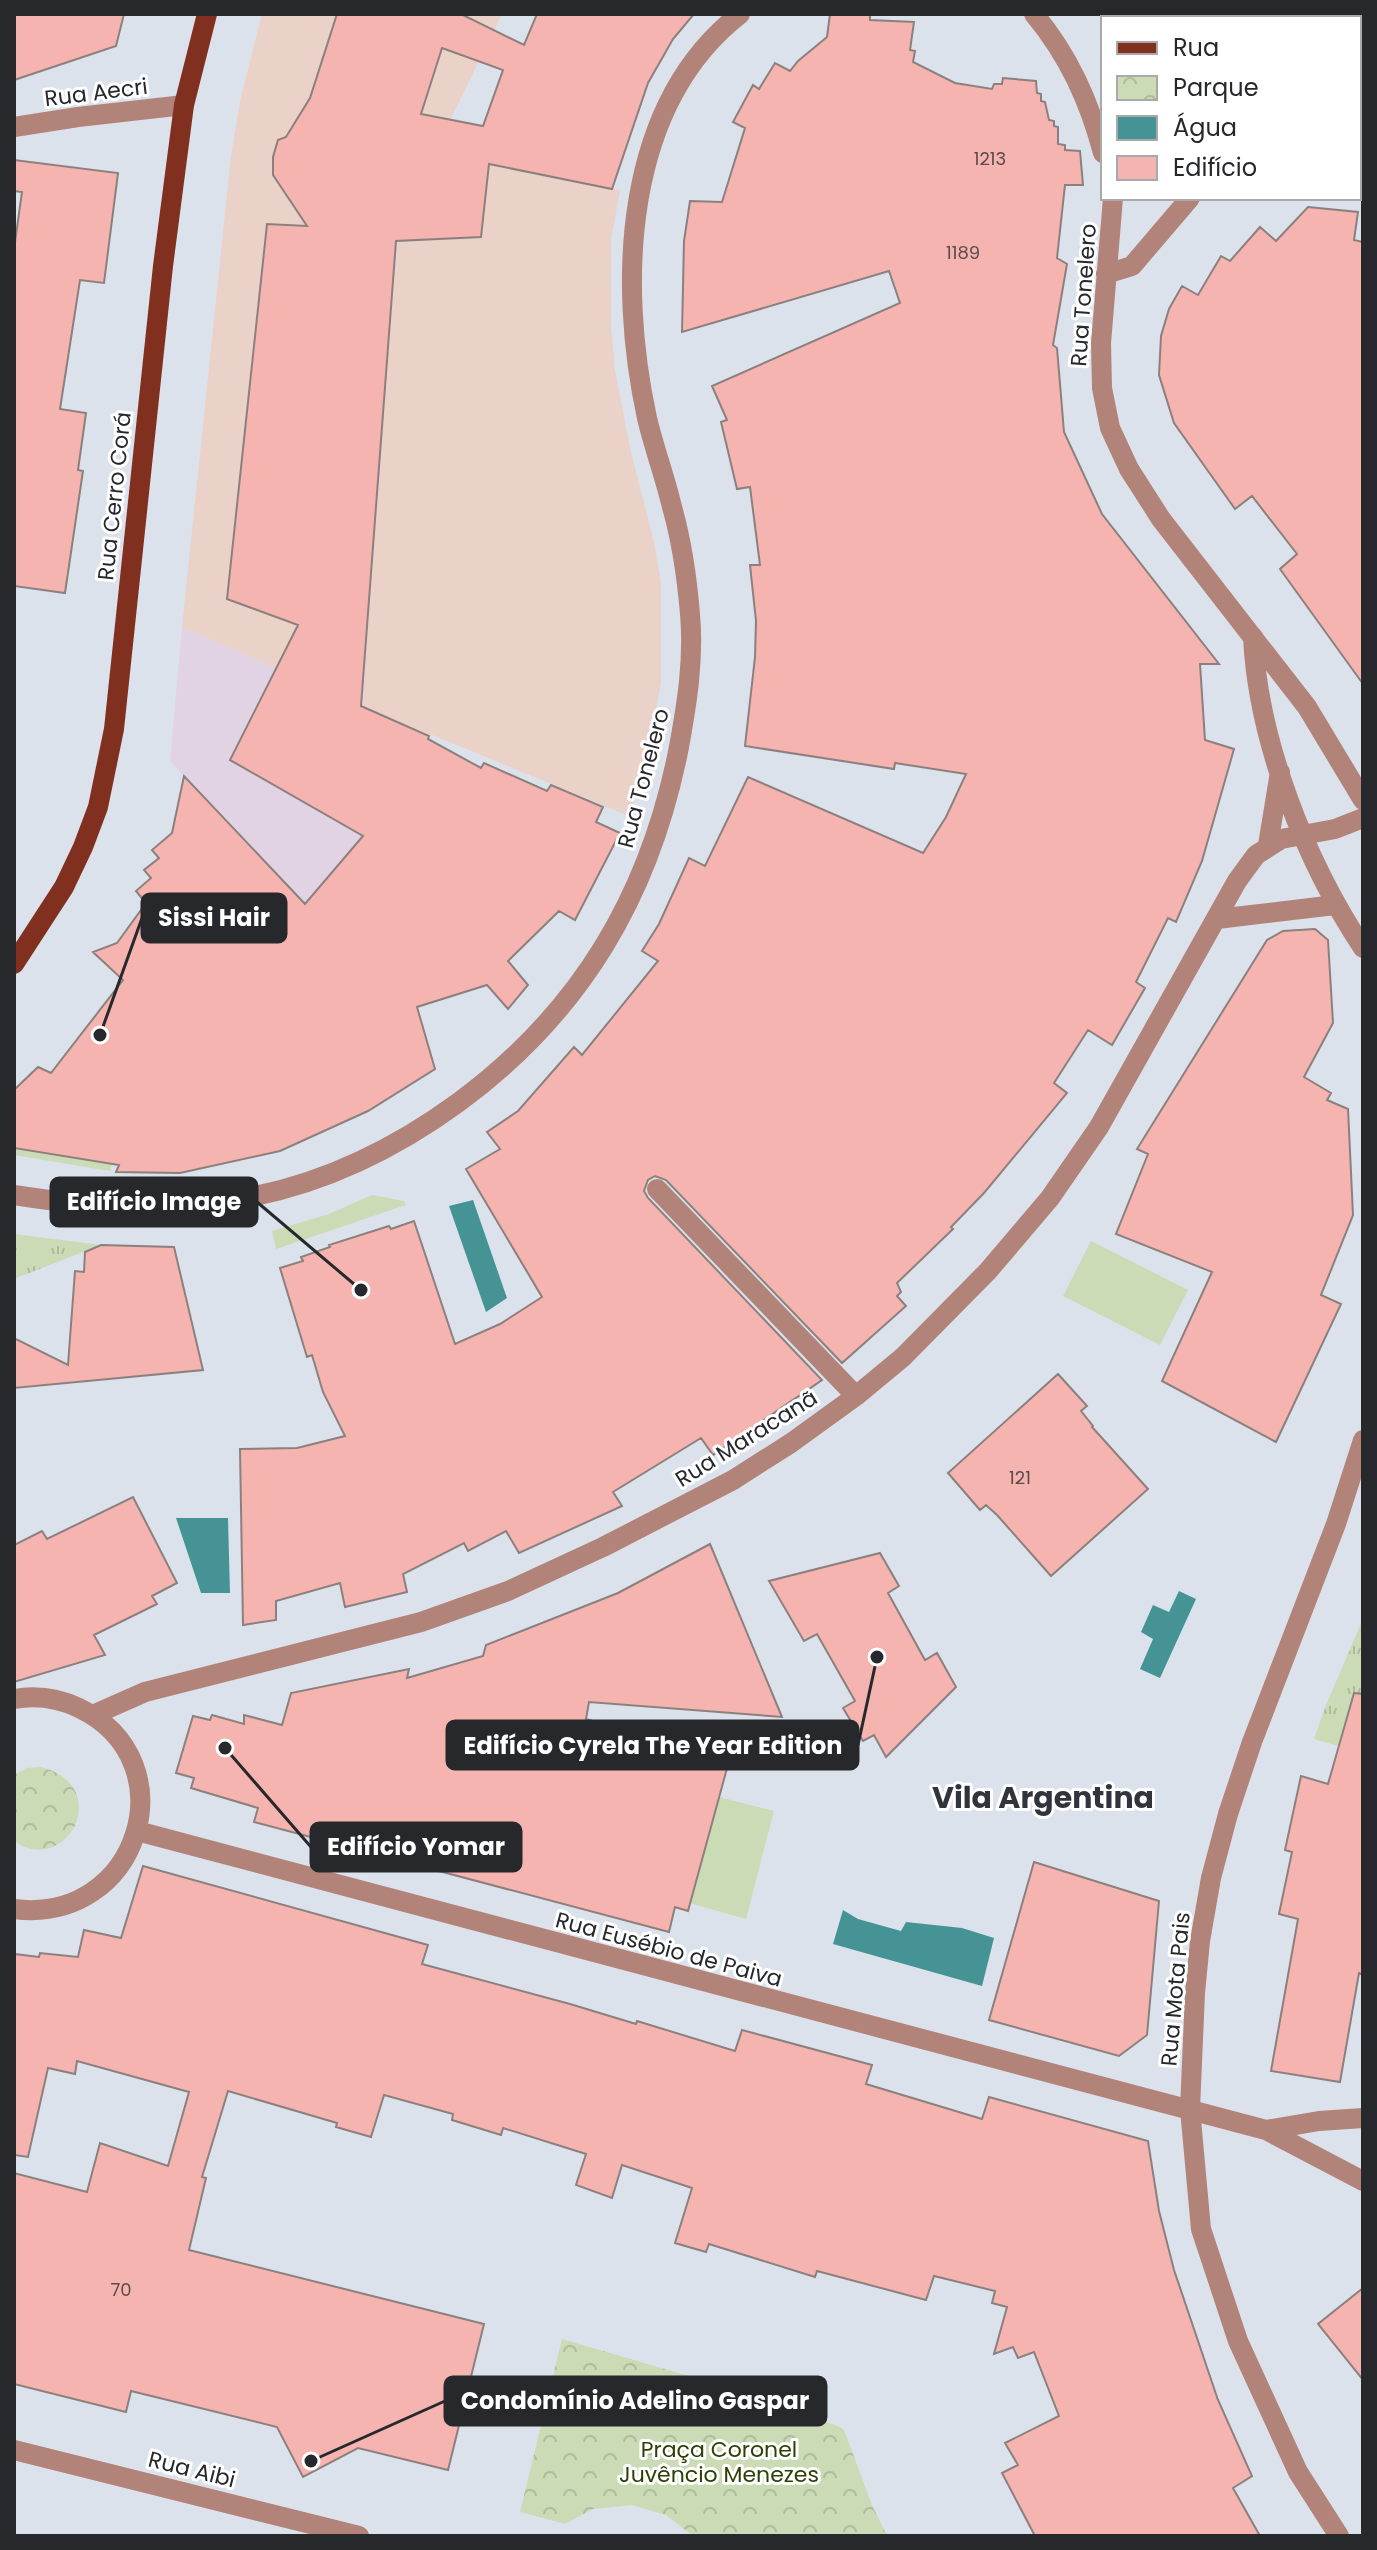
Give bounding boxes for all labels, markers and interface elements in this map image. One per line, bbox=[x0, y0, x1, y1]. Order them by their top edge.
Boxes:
legend bbox=[1101, 16, 1361, 200]
text: Rua bbox=[1173, 31, 1219, 64]
street label: Rua Aecri bbox=[43, 71, 149, 114]
text: Parque bbox=[1173, 71, 1259, 104]
text: Água bbox=[1173, 111, 1237, 144]
house number: 1213 bbox=[974, 146, 1006, 171]
text: Edifício bbox=[1173, 151, 1257, 184]
street label: Rua Tonelero bbox=[1063, 223, 1104, 368]
house number: 1189 bbox=[946, 240, 980, 265]
street label: Rua Cerro Corá bbox=[90, 410, 139, 582]
street label: Rua Tonelero bbox=[610, 705, 677, 851]
callout: Sissi Hair bbox=[142, 894, 286, 942]
text: Sissi Hair bbox=[158, 901, 270, 934]
callout: Edifício Image bbox=[51, 1178, 257, 1226]
text: Edifício Image bbox=[67, 1185, 241, 1218]
street label: Rua Maracanã bbox=[669, 1382, 823, 1495]
house number: 121 bbox=[1009, 1465, 1031, 1490]
callout: Edifício Cyrela The Year Edition bbox=[447, 1721, 858, 1769]
text: Edifício Cyrela The Year Edition bbox=[463, 1729, 843, 1762]
district label: Vila Argentina bbox=[932, 1776, 1154, 1819]
callout: Edifício Yomar bbox=[311, 1823, 521, 1871]
text: Edifício Yomar bbox=[327, 1830, 505, 1863]
street label: Rua Eusébio de Paiva bbox=[552, 1904, 786, 1995]
street label: Rua Mota Pais bbox=[1153, 1911, 1198, 2067]
house number: 70 bbox=[110, 2277, 132, 2302]
callout: Condomínio Adelino Gaspar bbox=[445, 2377, 826, 2425]
text: Condomínio Adelino Gaspar bbox=[461, 2384, 809, 2417]
park label: Praça Coronel Juvêncio Menezes bbox=[619, 2434, 819, 2490]
street label: Rua Aibi bbox=[145, 2444, 239, 2495]

